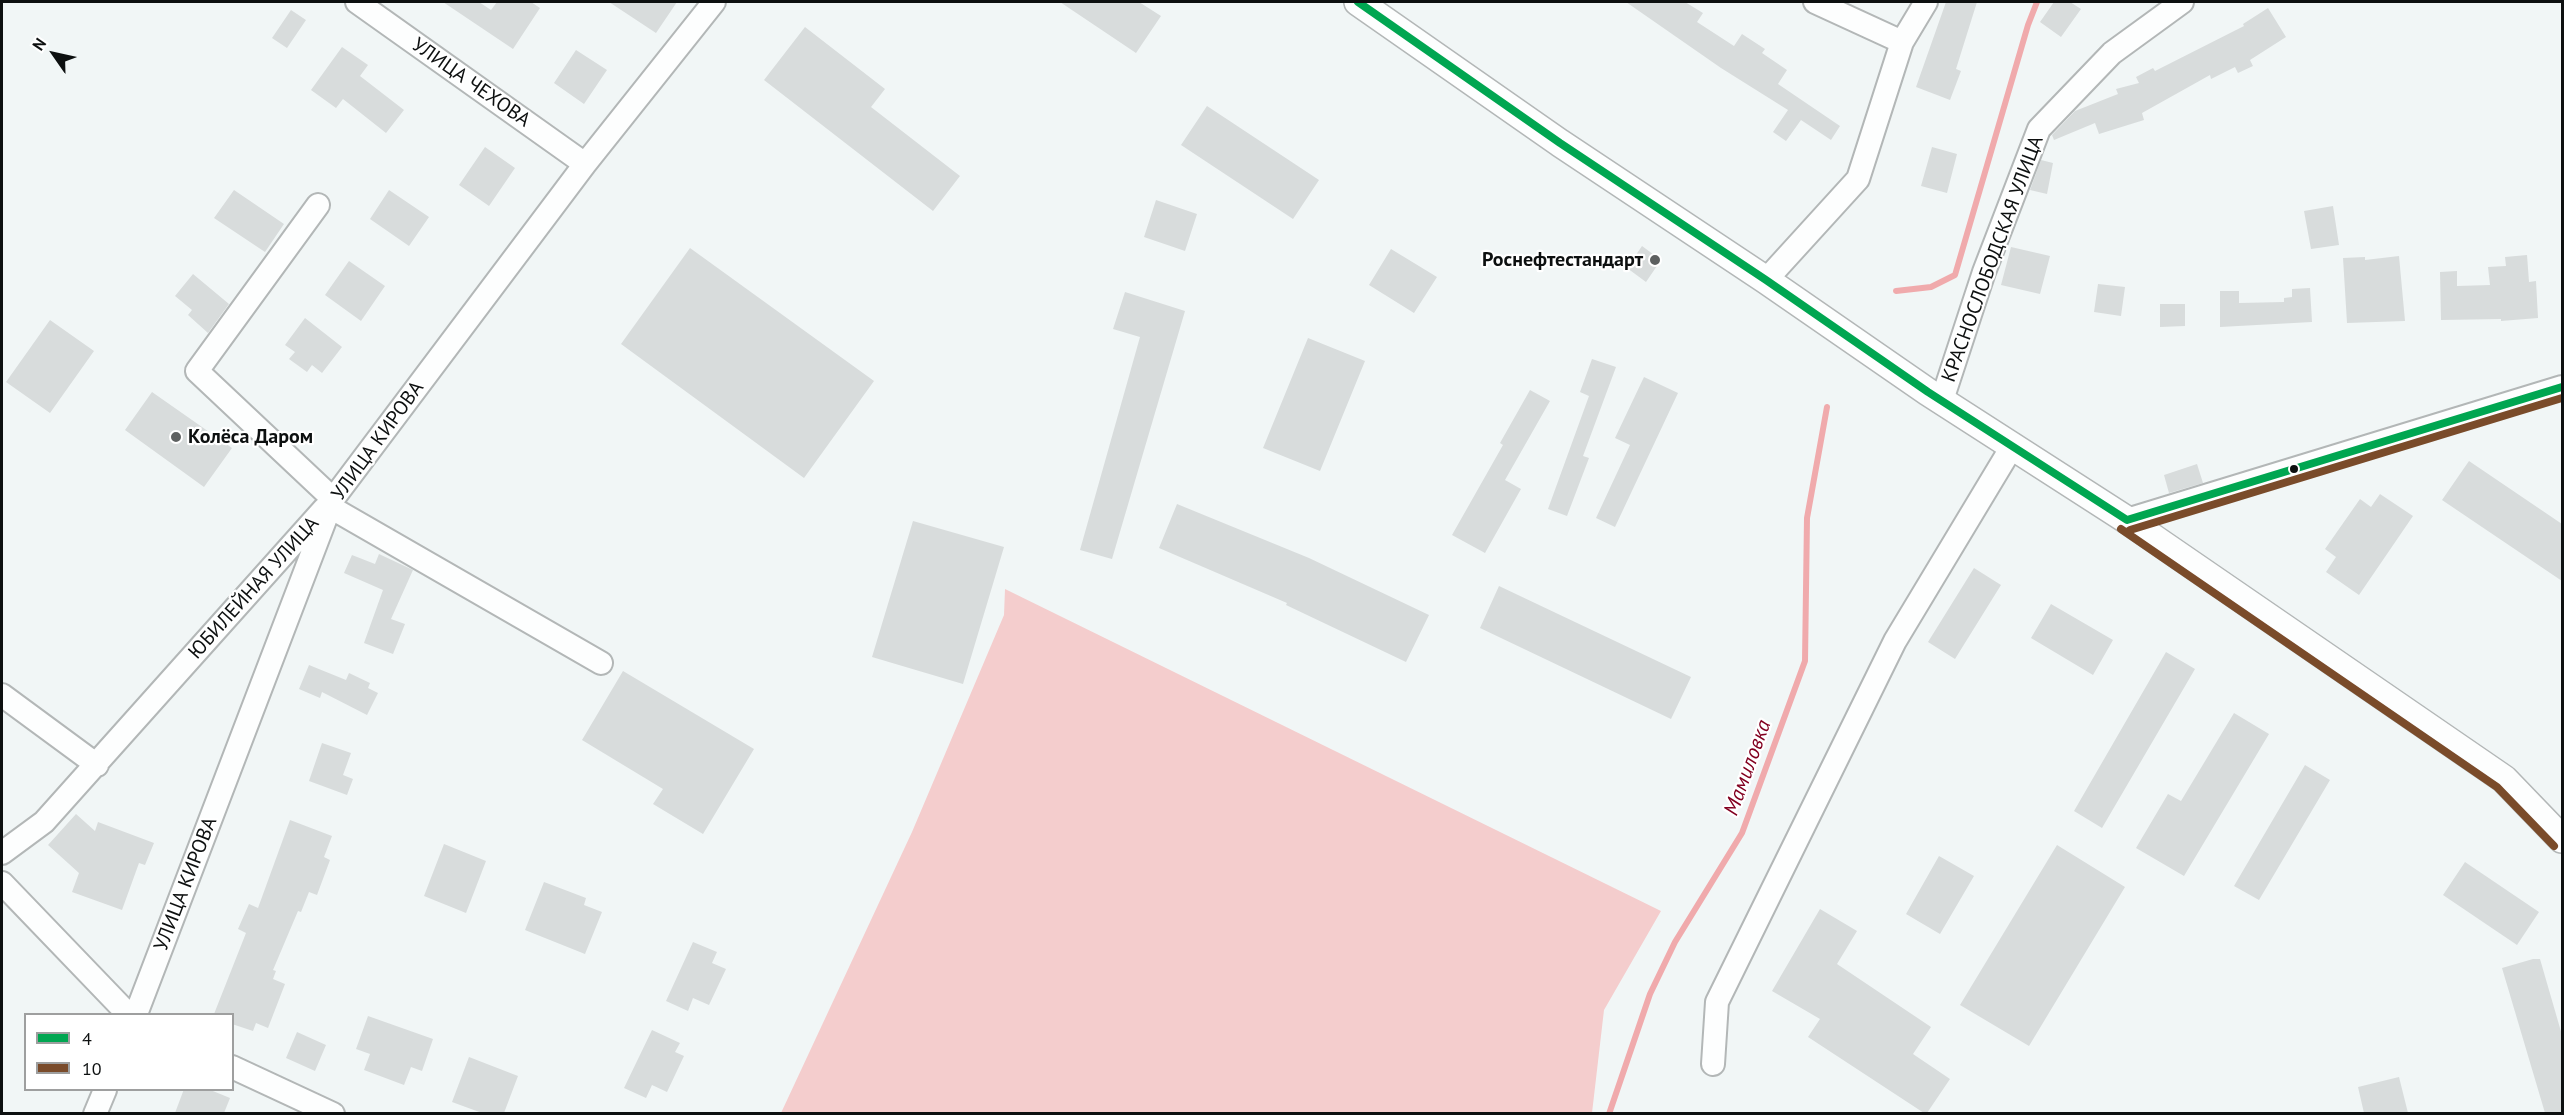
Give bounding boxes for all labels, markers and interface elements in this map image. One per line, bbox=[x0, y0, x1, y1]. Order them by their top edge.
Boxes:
north arrow bbox=[24, 24, 84, 84]
street label: УЛИЦА ЧЕХОВА bbox=[407, 33, 535, 133]
text: N bbox=[28, 34, 50, 54]
street label: КРАСНОСЛОБОДСКАЯ УЛИЦА bbox=[1937, 133, 2049, 385]
place label: Роснефтестандарт bbox=[1482, 248, 1643, 272]
marker: Роснефтестандарт bbox=[1648, 253, 1662, 267]
street label: УЛИЦА КИРОВА bbox=[327, 377, 429, 505]
place label: Колёса Даром bbox=[188, 425, 313, 449]
marker: Колёса Даром bbox=[169, 430, 183, 444]
unlabelled marker bbox=[2288, 463, 2300, 475]
street label: ЮБИЛЕЙНАЯ УЛИЦА bbox=[184, 512, 324, 664]
water label: Мамиловка bbox=[1719, 717, 1777, 819]
street label: УЛИЦА КИРОВА bbox=[150, 814, 222, 954]
legend bbox=[24, 1013, 234, 1091]
text: 4 bbox=[82, 1027, 92, 1050]
text: 10 bbox=[82, 1057, 102, 1080]

